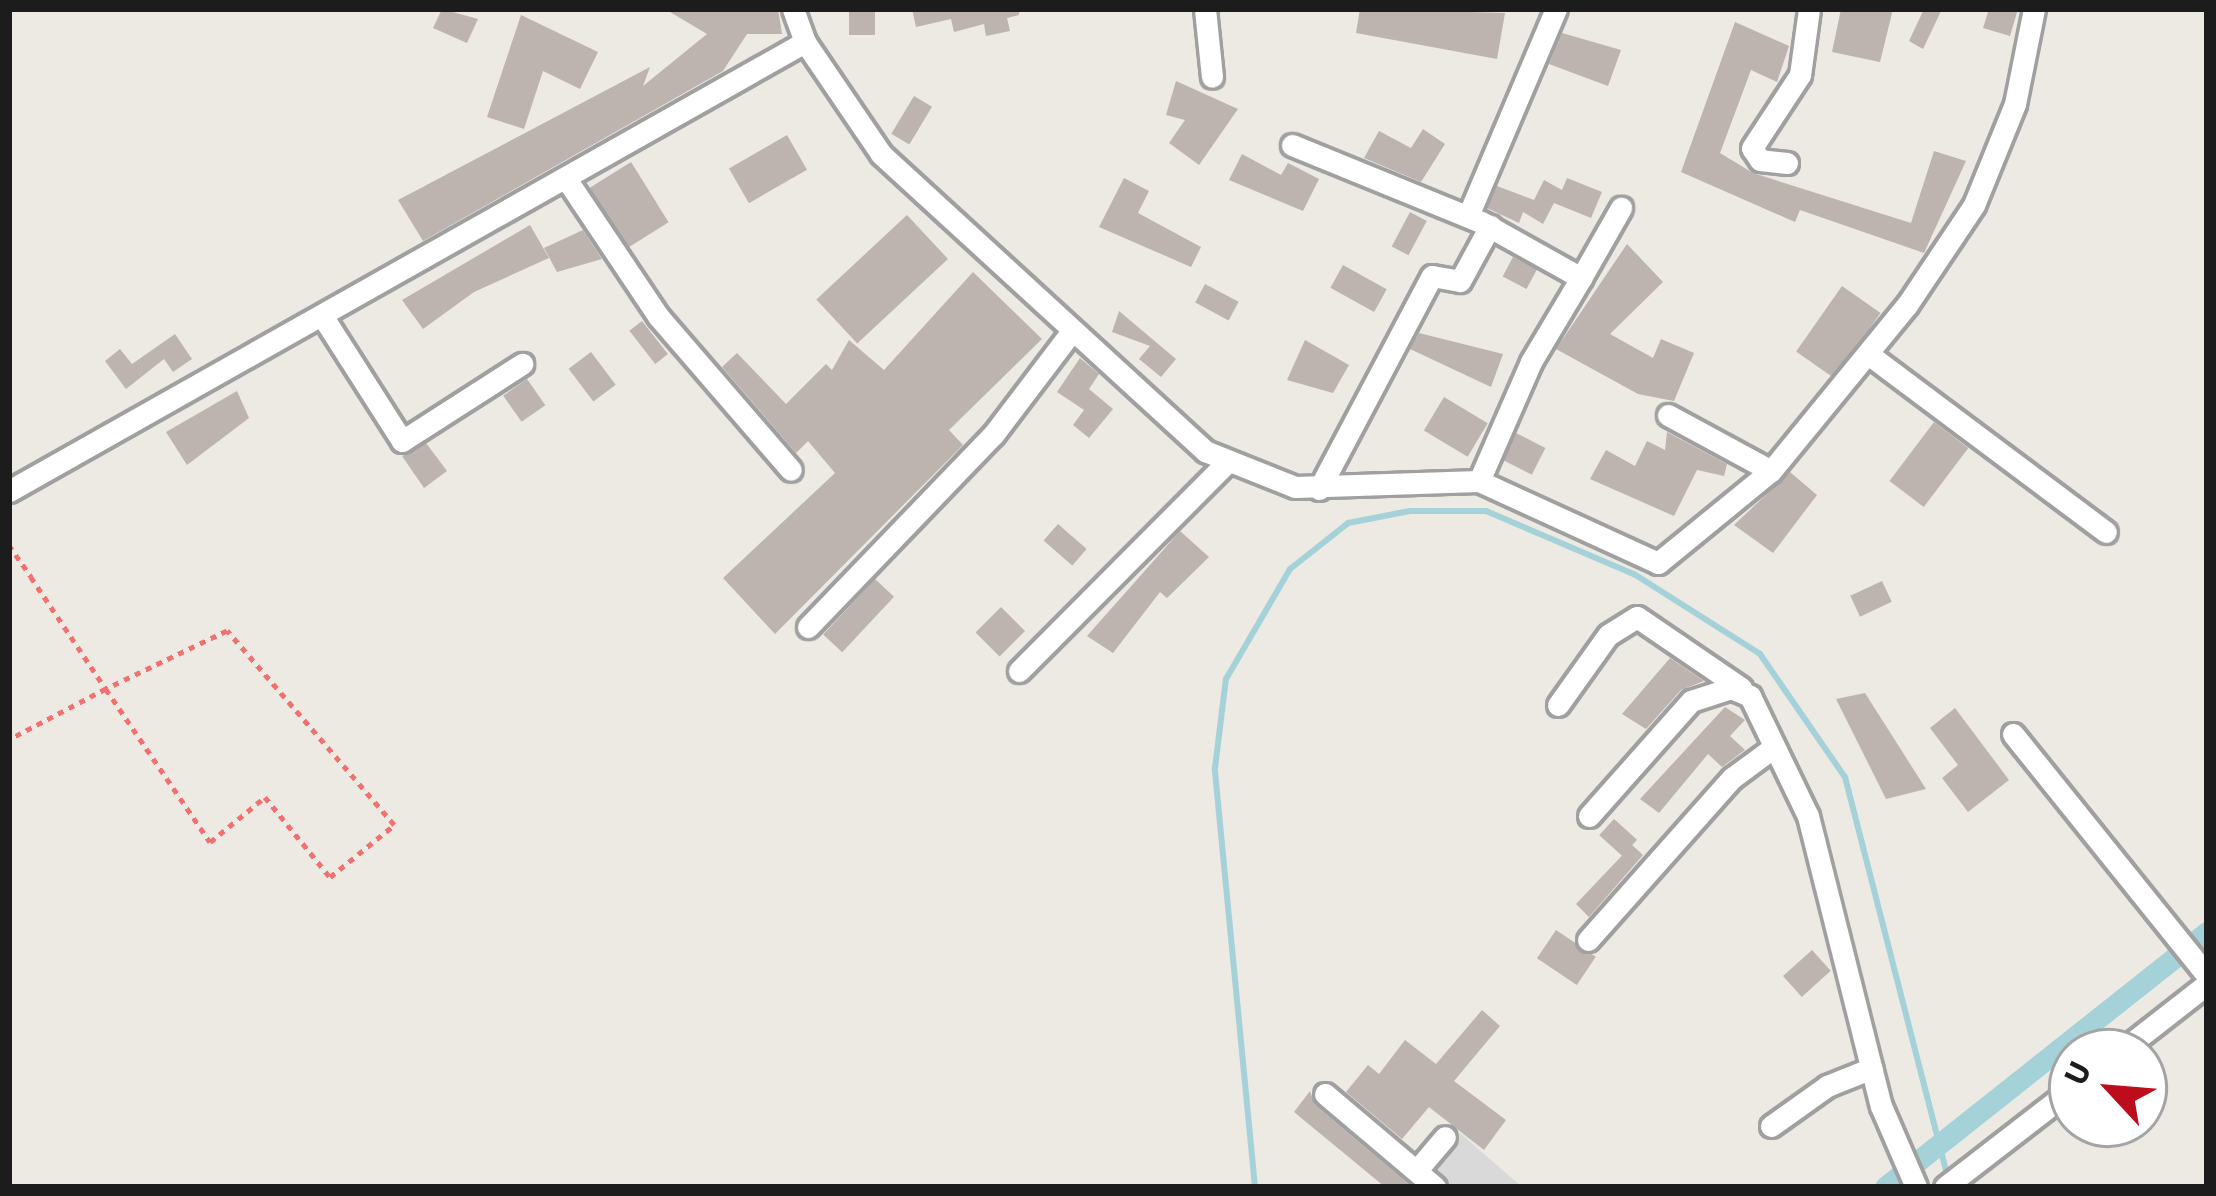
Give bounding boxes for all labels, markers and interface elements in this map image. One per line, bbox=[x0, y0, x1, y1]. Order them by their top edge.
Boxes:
north arrow bbox=[2048, 1028, 2168, 1148]
text: U bbox=[2052, 1053, 2104, 1093]

